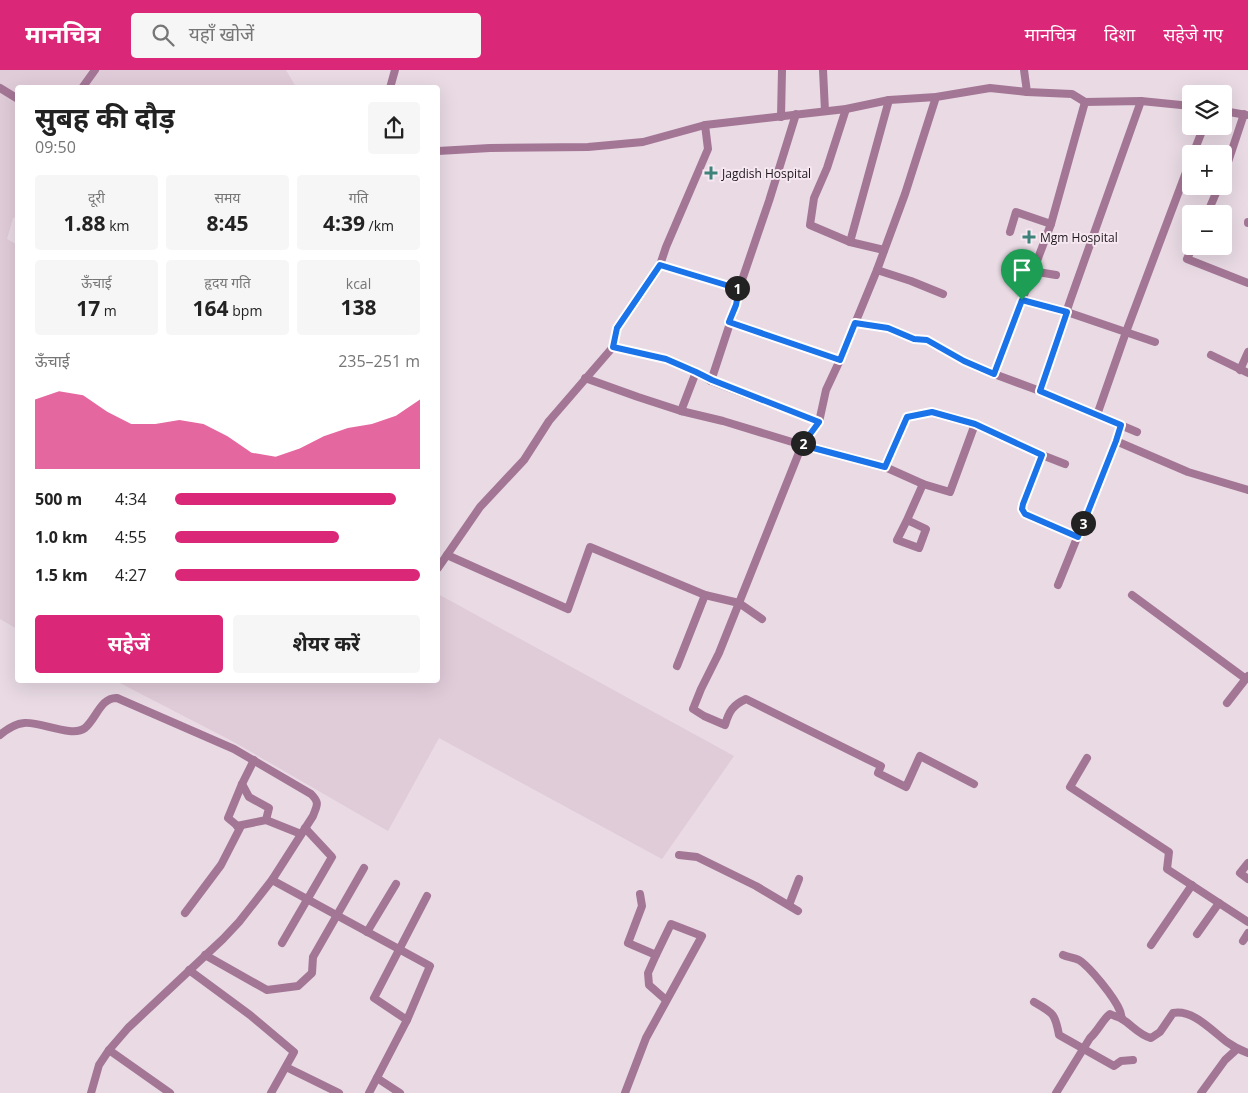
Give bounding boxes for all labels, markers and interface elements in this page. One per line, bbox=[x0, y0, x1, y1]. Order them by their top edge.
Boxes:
search box bbox=[131, 13, 481, 58]
text: मानचित्र bbox=[25, 17, 101, 50]
icon: search bbox=[149, 21, 177, 49]
text: यहाँ खोजें bbox=[189, 21, 254, 47]
text: मानचित्र bbox=[1025, 22, 1076, 46]
text: दिशा bbox=[1104, 22, 1135, 46]
text: सहेजे गए bbox=[1163, 22, 1223, 46]
map controls bbox=[1182, 85, 1232, 255]
button: layers bbox=[1182, 85, 1232, 135]
text: सुबह की दौड़ bbox=[35, 98, 175, 136]
button: share bbox=[368, 102, 420, 154]
text: 09:50 bbox=[35, 136, 76, 158]
button: + bbox=[1182, 145, 1232, 195]
place label: Jagdish Hospital bbox=[721, 165, 811, 182]
marker: Jagdish Hospital bbox=[704, 166, 718, 180]
text: दूरी bbox=[88, 188, 105, 207]
text: समय bbox=[215, 188, 240, 207]
text: गति bbox=[349, 188, 368, 207]
button: − bbox=[1182, 205, 1232, 255]
text: 1.88 bbox=[64, 209, 106, 237]
text: 8:45 bbox=[206, 209, 249, 237]
text: 4:39 bbox=[323, 209, 365, 237]
text: km bbox=[106, 216, 129, 235]
text: /km bbox=[365, 216, 394, 235]
place label: Mgm Hospital bbox=[1040, 229, 1118, 246]
marker: Mgm Hospital bbox=[1022, 230, 1036, 244]
pin bbox=[1001, 249, 1043, 300]
icon: arrive bbox=[1008, 256, 1036, 284]
text: ऊँचाई bbox=[81, 273, 112, 292]
text: हृदय गति bbox=[204, 273, 251, 292]
text: kcal bbox=[346, 274, 371, 293]
pin: 1 bbox=[724, 276, 750, 300]
text: 1 bbox=[733, 279, 742, 298]
text: 138 bbox=[340, 293, 377, 321]
text: 17 bbox=[76, 294, 100, 322]
text: 164 bbox=[193, 294, 229, 322]
text: m bbox=[100, 301, 117, 320]
text: bpm bbox=[229, 301, 262, 320]
text: ऊँचाई bbox=[35, 350, 70, 372]
text: 235–251 m bbox=[338, 350, 420, 372]
pin: 2 bbox=[790, 430, 816, 456]
text: 2 bbox=[799, 434, 808, 453]
text: 500 m bbox=[35, 488, 82, 510]
text: 4:34 bbox=[115, 488, 147, 510]
pin: 3 bbox=[1070, 510, 1096, 536]
text: 3 bbox=[1079, 514, 1088, 533]
text: 1.0 km bbox=[35, 526, 88, 548]
text: 4:55 bbox=[115, 526, 147, 548]
text: 1.5 km bbox=[35, 564, 88, 586]
text: 4:27 bbox=[115, 564, 147, 586]
button: सहेजें bbox=[35, 615, 223, 673]
button: शेयर करें bbox=[233, 615, 420, 673]

